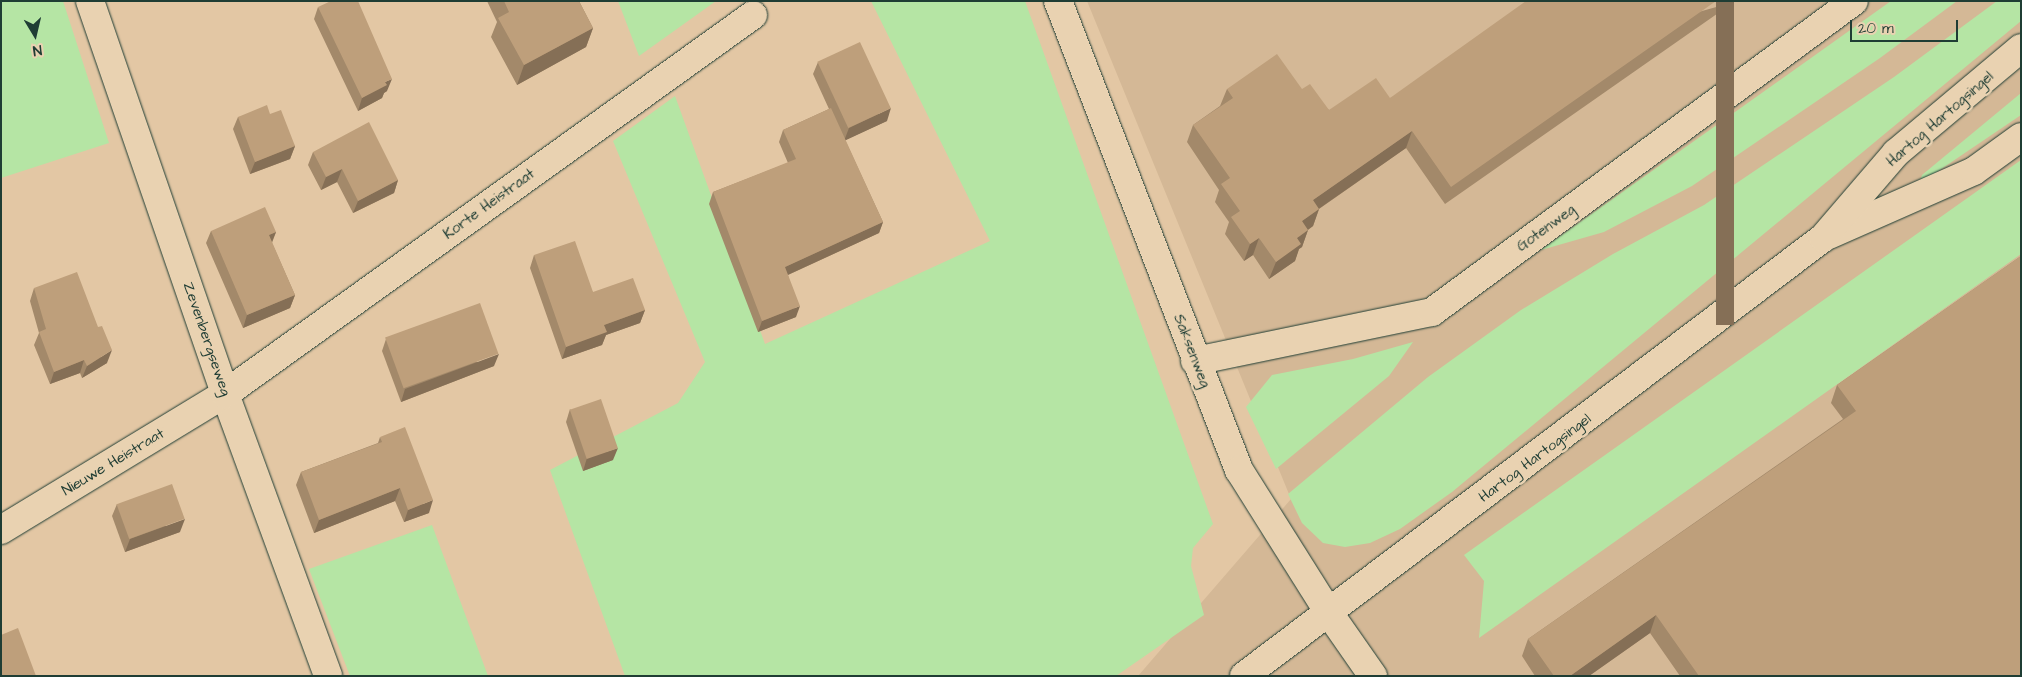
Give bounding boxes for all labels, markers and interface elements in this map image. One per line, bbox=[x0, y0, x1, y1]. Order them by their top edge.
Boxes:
north arrow bbox=[10, 10, 60, 60]
scale bar bbox=[1852, 10, 1960, 42]
text: 20 m bbox=[1858, 18, 1894, 39]
text: N bbox=[31, 39, 43, 60]
street label: Hartog Hartogsingel bbox=[1883, 68, 1997, 170]
street label: Korte Heistraat bbox=[440, 165, 538, 243]
street label: Gotenweg bbox=[1513, 201, 1579, 255]
street label: Zevenbergseweg bbox=[179, 280, 235, 398]
street label: Saksenweg bbox=[1170, 312, 1214, 390]
street label: Hartog Hartogsingel bbox=[1475, 410, 1595, 506]
street label: Nieuwe Heistraat bbox=[59, 424, 167, 500]

